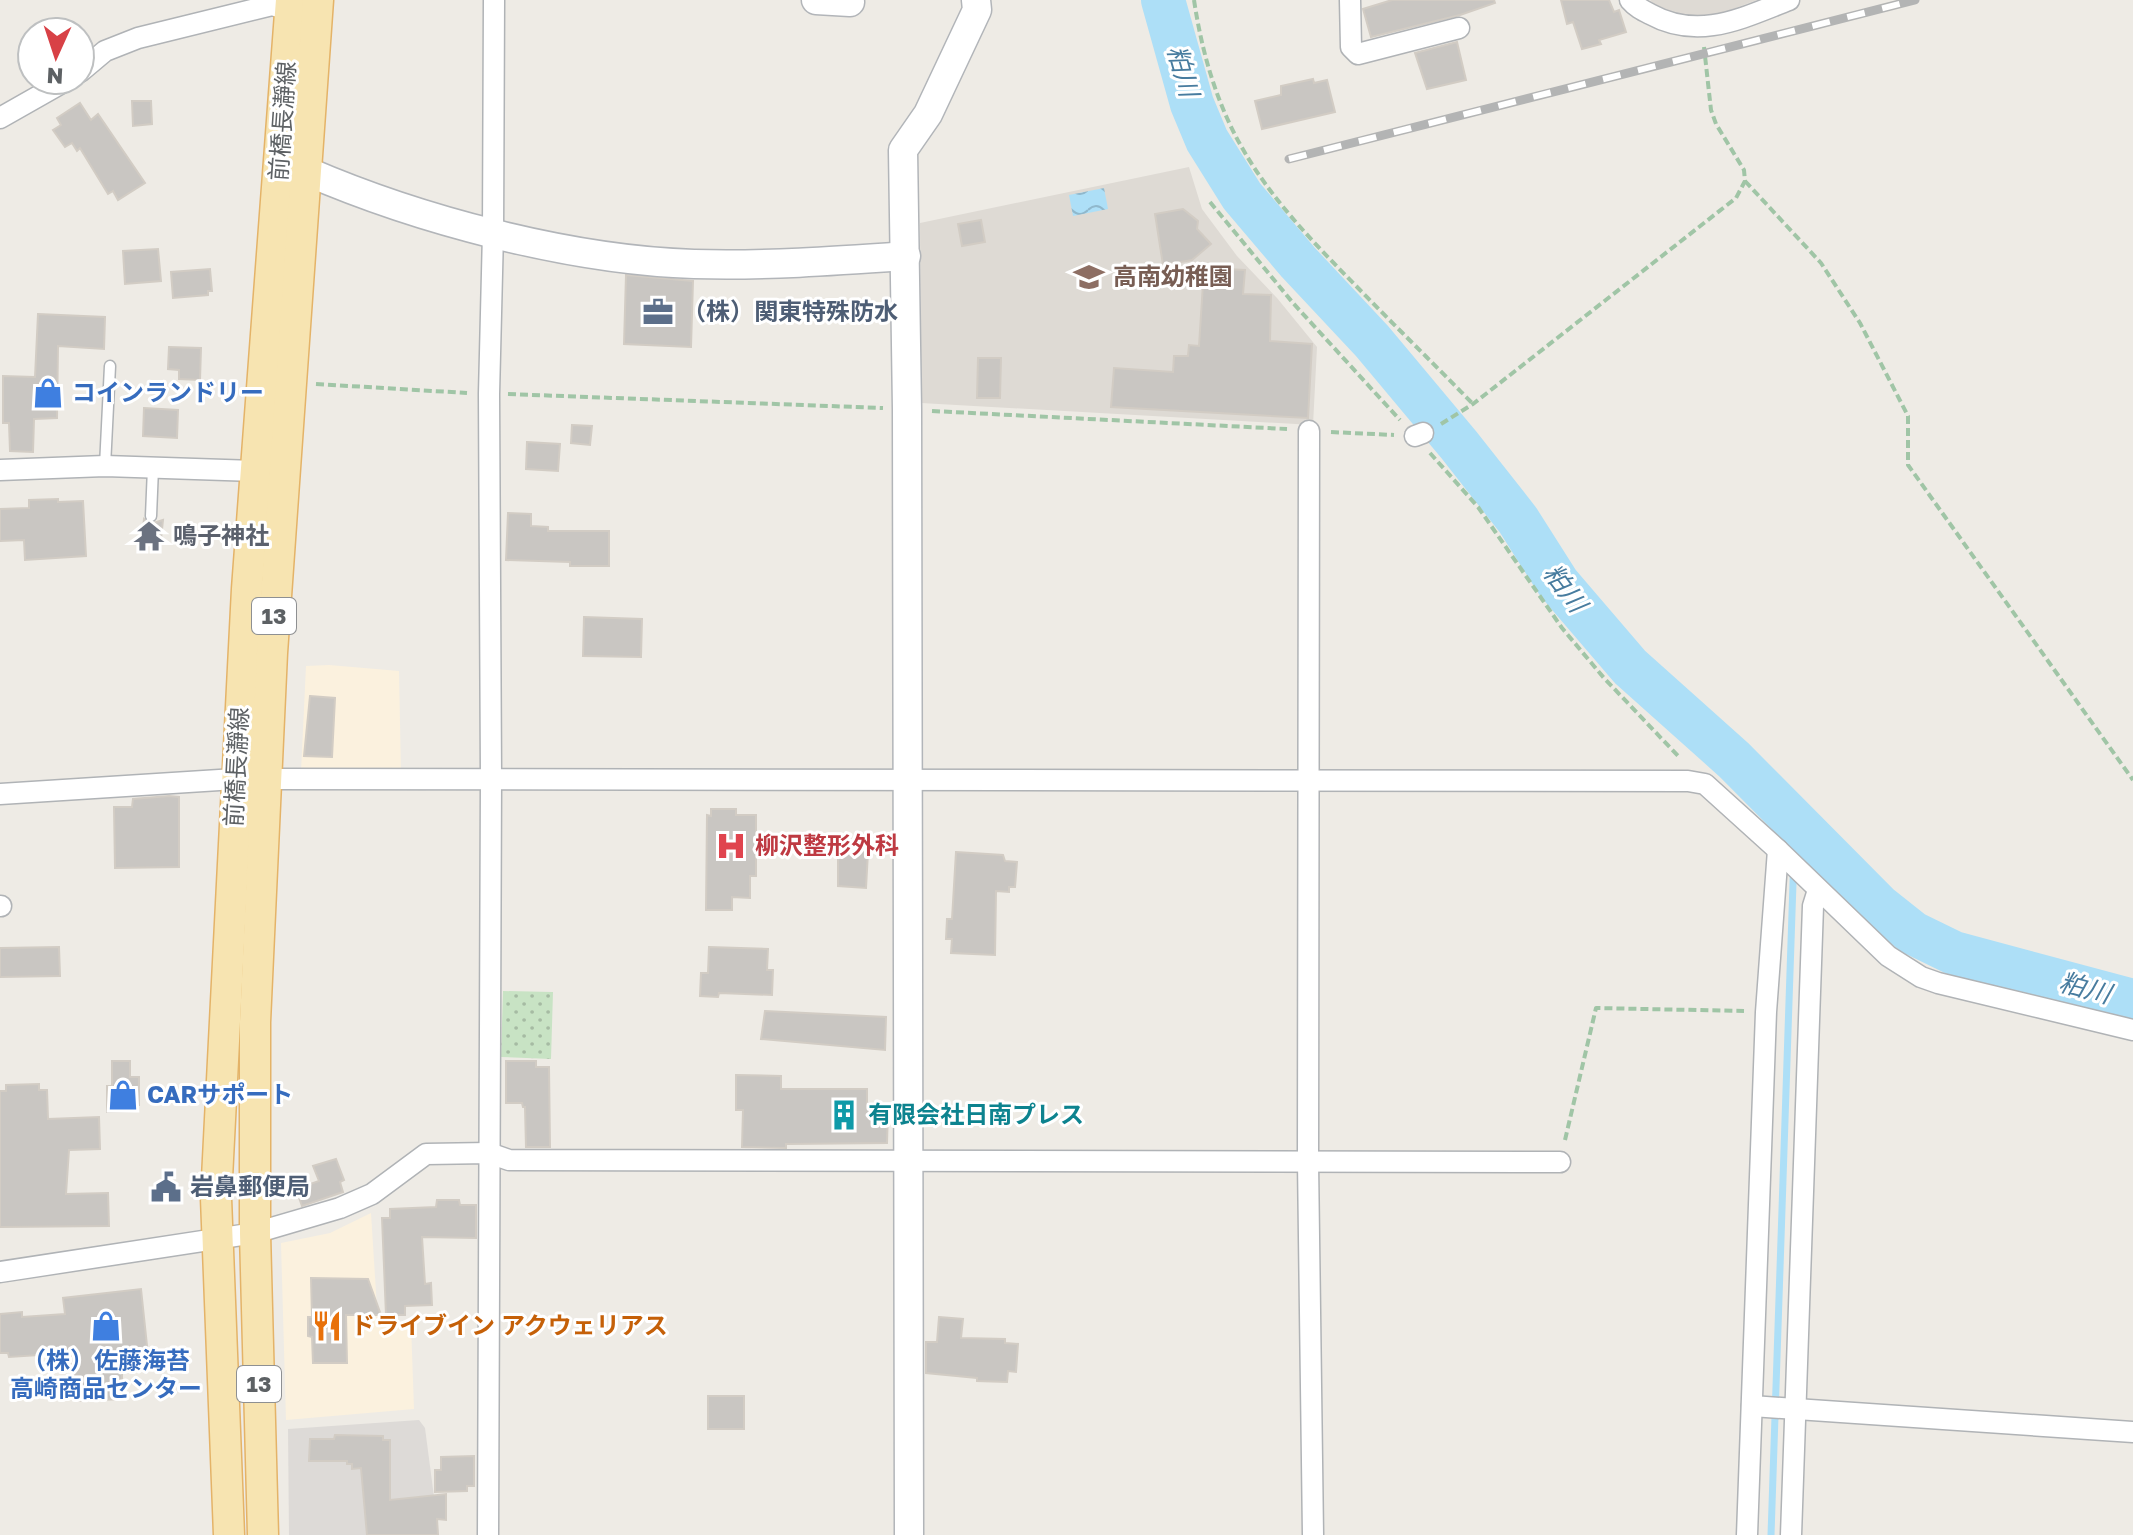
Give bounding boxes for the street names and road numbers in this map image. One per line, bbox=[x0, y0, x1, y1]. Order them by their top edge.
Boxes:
street label: 前橋長瀞線 bbox=[263, 60, 300, 182]
road number: 13 bbox=[252, 598, 296, 634]
street label: 前橋長瀞線 bbox=[218, 706, 253, 828]
road number: 13 bbox=[237, 1366, 281, 1402]

